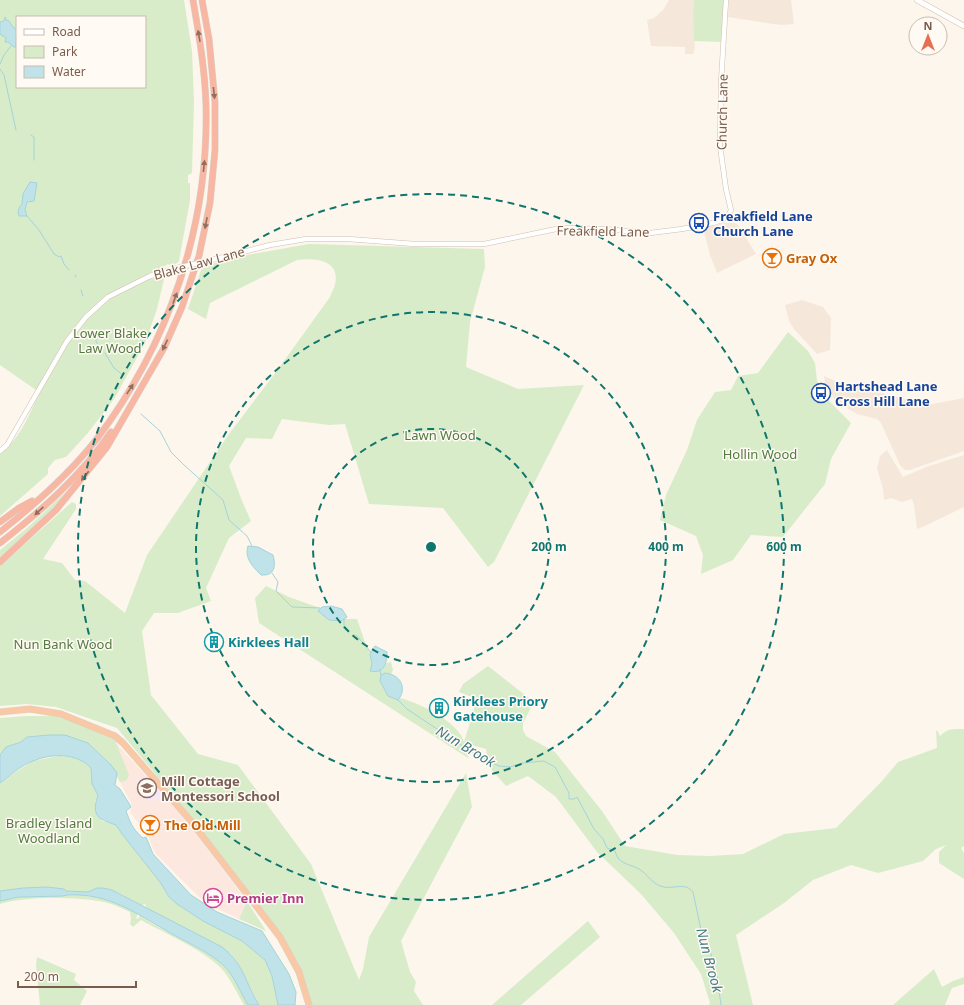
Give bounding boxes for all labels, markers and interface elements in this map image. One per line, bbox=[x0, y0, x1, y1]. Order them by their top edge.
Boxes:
legend bbox=[16, 16, 146, 88]
north arrow bbox=[908, 16, 948, 56]
text: N bbox=[924, 18, 932, 33]
text: Road bbox=[52, 23, 81, 40]
one-way arrow bbox=[196, 30, 202, 42]
text: Park bbox=[52, 43, 78, 60]
text: Water bbox=[52, 63, 86, 80]
street label: Church Lane bbox=[712, 74, 732, 150]
one-way arrow bbox=[211, 87, 218, 99]
one-way arrow bbox=[200, 160, 207, 172]
place label: Freakfield Lane Church Lane bbox=[713, 207, 813, 240]
bus stop icon: Freakfield Lane Church Lane bbox=[688, 212, 710, 234]
one-way arrow bbox=[203, 216, 209, 229]
street label: Freakfield Lane bbox=[556, 221, 650, 241]
street label: Blake Law Lane bbox=[151, 242, 247, 284]
bar icon: Gray Ox bbox=[761, 247, 783, 269]
place label: Gray Ox bbox=[786, 249, 838, 267]
one-way arrow bbox=[172, 292, 178, 304]
park label: Lower Blake Law Wood bbox=[73, 324, 147, 357]
one-way arrow bbox=[162, 340, 168, 351]
place label: Hartshead Lane Cross Hill Lane bbox=[835, 377, 938, 410]
bus stop icon: Hartshead Lane Cross Hill Lane bbox=[810, 382, 832, 404]
one-way arrow bbox=[126, 384, 134, 394]
park label: Lawn Wood bbox=[404, 426, 476, 444]
park label: Hollin Wood bbox=[723, 445, 797, 463]
one-way arrow bbox=[80, 470, 89, 481]
one-way arrow bbox=[34, 506, 44, 515]
text: 200 m bbox=[531, 538, 567, 555]
text: 400 m bbox=[648, 538, 684, 555]
text: 600 m bbox=[766, 538, 802, 555]
centre of rings bbox=[424, 540, 438, 554]
building icon: Kirklees Hall bbox=[203, 631, 225, 653]
place label: Kirklees Hall bbox=[228, 633, 309, 651]
park label: Nun Bank Wood bbox=[14, 635, 112, 653]
place label: Kirklees Priory Gatehouse bbox=[453, 692, 548, 725]
building icon: Kirklees Priory Gatehouse bbox=[428, 697, 450, 719]
water label: Nun Brook bbox=[433, 721, 500, 772]
place label: Mill Cottage Montessori School bbox=[161, 772, 280, 805]
school or university icon: Mill Cottage Montessori School bbox=[136, 777, 158, 799]
park label: Bradley Island Woodland bbox=[6, 814, 92, 847]
bar icon: The Old Mill bbox=[139, 814, 161, 836]
place label: The Old Mill bbox=[164, 816, 241, 834]
hotel icon: Premier Inn bbox=[202, 887, 224, 909]
place label: Premier Inn bbox=[227, 889, 304, 907]
water label: Nun Brook bbox=[692, 926, 728, 995]
scale bar bbox=[18, 963, 136, 989]
text: 200 m bbox=[24, 968, 59, 985]

